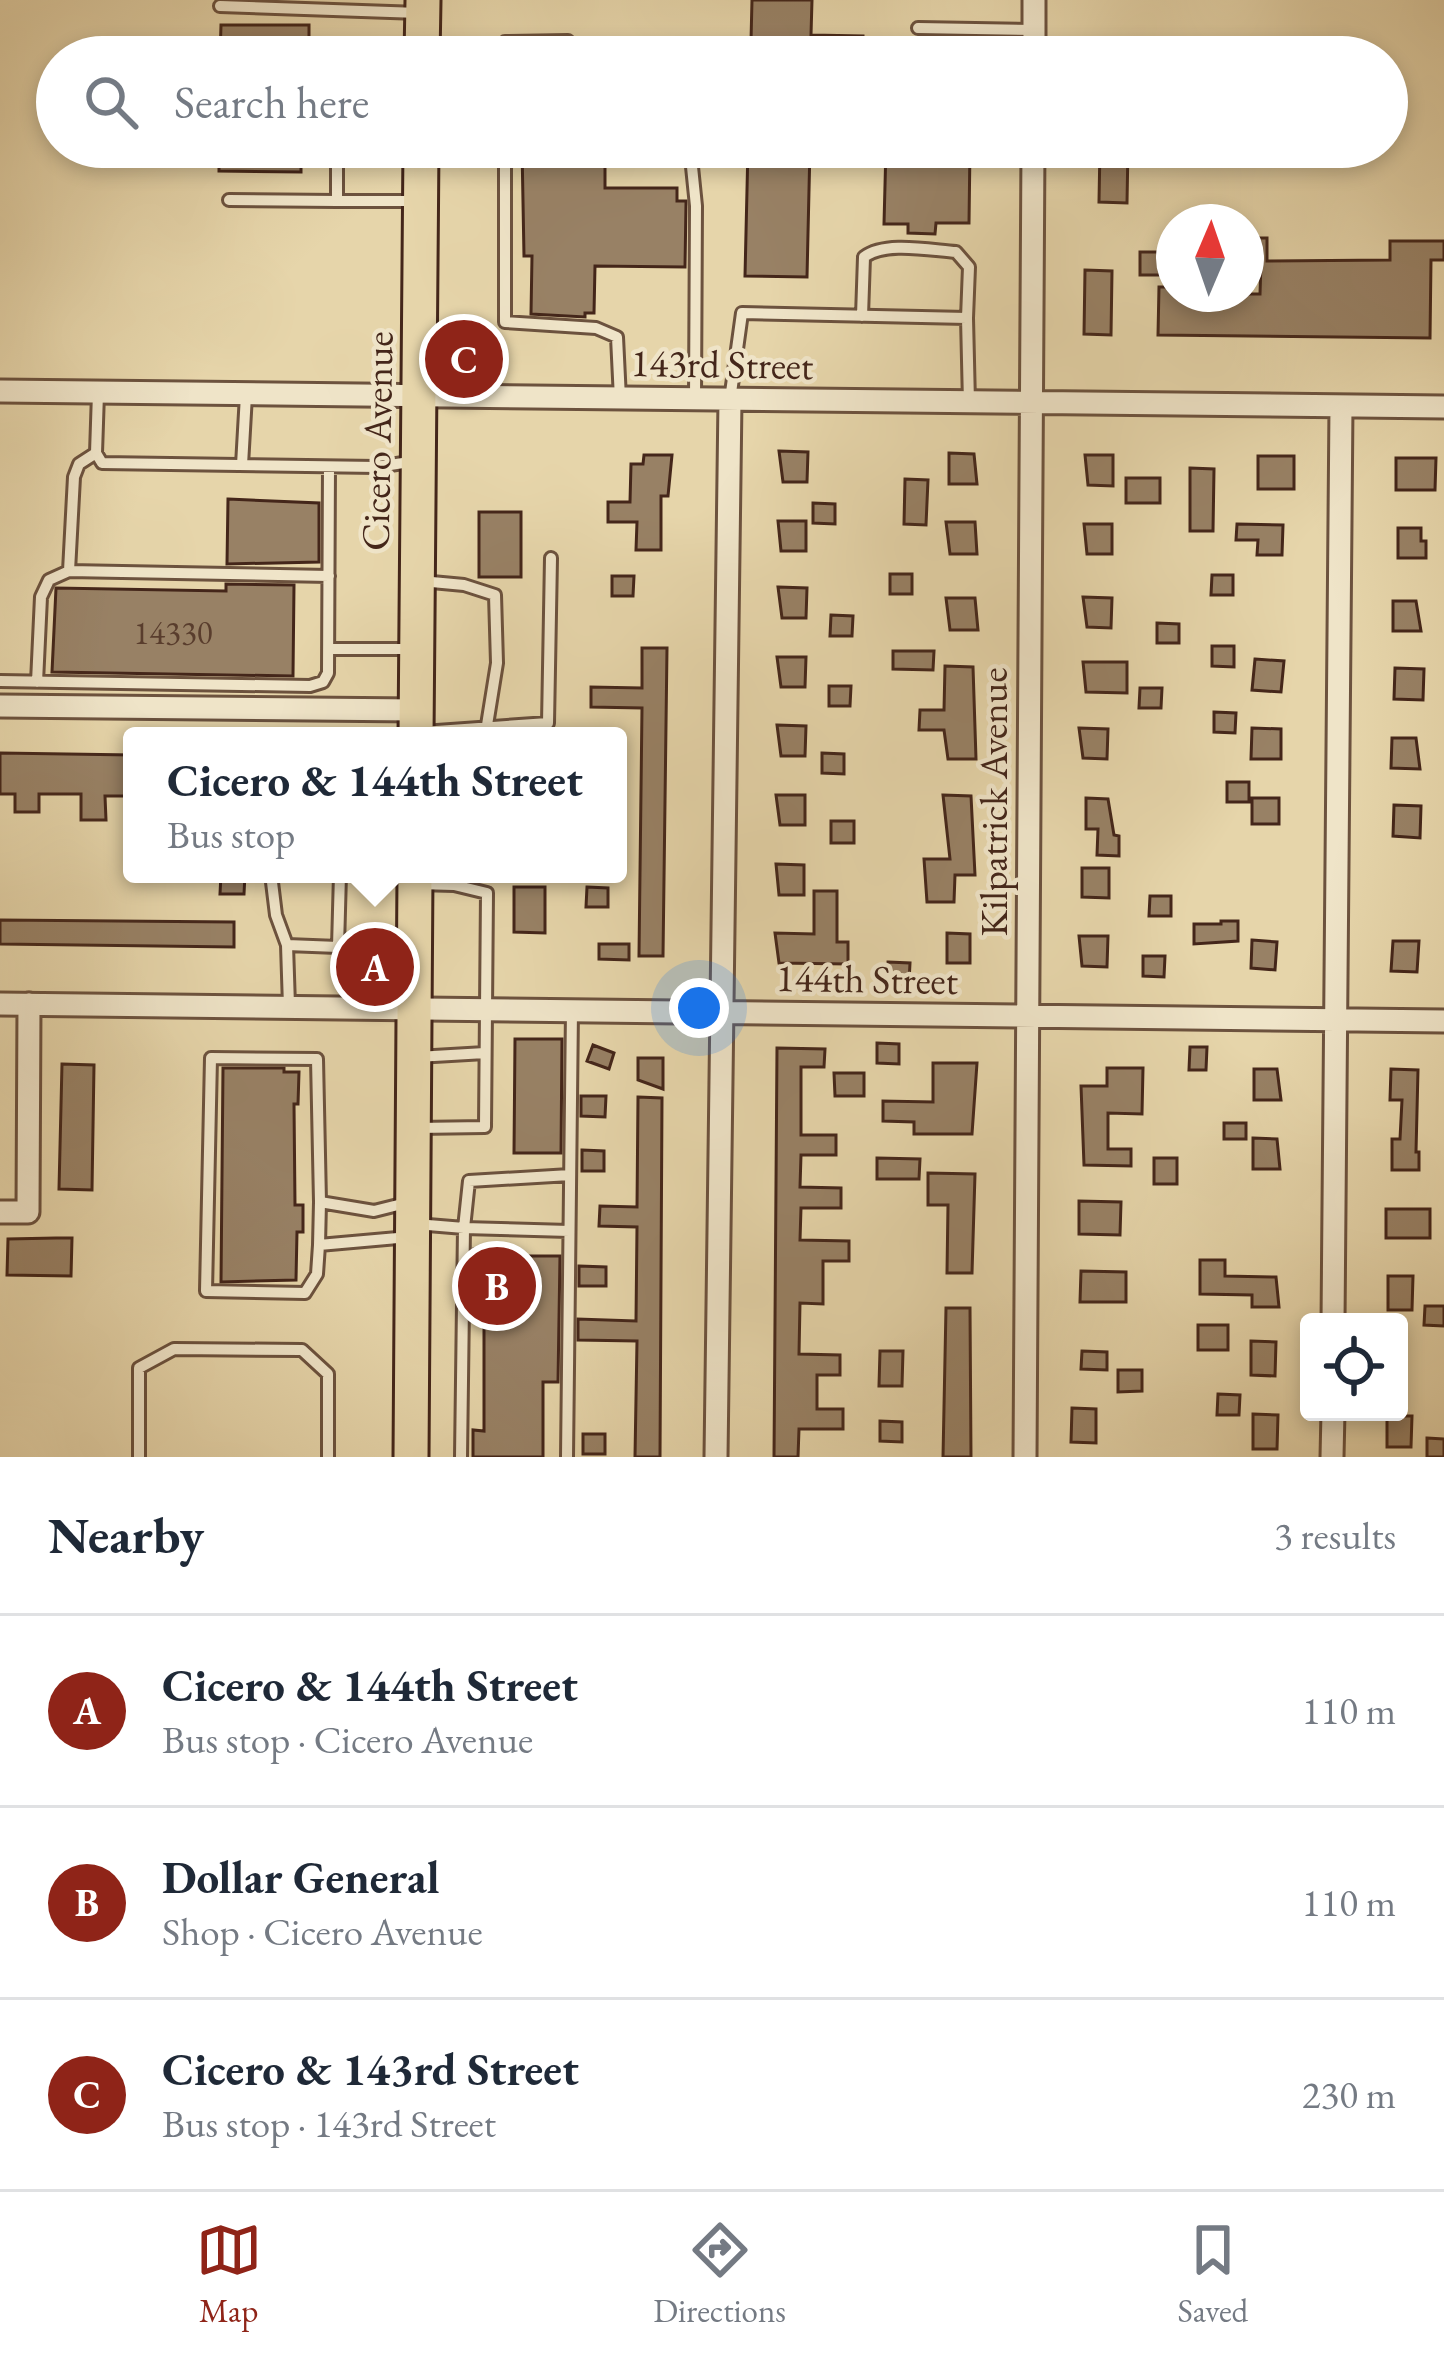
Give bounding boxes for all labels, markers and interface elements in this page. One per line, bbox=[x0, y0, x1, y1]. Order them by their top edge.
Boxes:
search box bbox=[36, 36, 1408, 168]
icon: search bbox=[78, 69, 144, 135]
text: Search here bbox=[174, 73, 369, 131]
north arrow bbox=[1156, 204, 1264, 312]
pin: C bbox=[425, 314, 503, 404]
street label: Cicero Avenue bbox=[350, 331, 404, 551]
street label: 143rd Street bbox=[630, 337, 814, 391]
house number: 14330 bbox=[133, 611, 213, 654]
street label: Kilpatrick Avenue bbox=[968, 667, 1019, 937]
popup bbox=[123, 727, 627, 883]
text: Cicero & 144th Street bbox=[167, 751, 583, 809]
text: Bus stop bbox=[167, 809, 295, 860]
pin: A bbox=[336, 922, 414, 1012]
street label: 144th Street bbox=[776, 952, 958, 1006]
your location bbox=[669, 978, 729, 1038]
pin: B bbox=[458, 1241, 536, 1331]
map controls bbox=[1300, 1313, 1408, 1421]
button: locate bbox=[1300, 1313, 1408, 1421]
text: Nearby bbox=[48, 1502, 204, 1568]
text: 3 results bbox=[1274, 1510, 1396, 1561]
text: Cicero & 144th Street bbox=[162, 1656, 578, 1714]
text: A bbox=[73, 1685, 101, 1736]
text: 110 m bbox=[1302, 1685, 1396, 1736]
text: Bus stop · Cicero Avenue bbox=[162, 1714, 533, 1765]
text: Dollar General bbox=[162, 1848, 440, 1906]
text: B bbox=[75, 1877, 99, 1928]
text: 110 m bbox=[1302, 1877, 1396, 1928]
text: Shop · Cicero Avenue bbox=[162, 1906, 483, 1957]
text: Cicero & 143rd Street bbox=[162, 2040, 579, 2098]
text: C bbox=[73, 2069, 101, 2120]
text: 230 m bbox=[1302, 2069, 1396, 2120]
text: Bus stop · 143rd Street bbox=[162, 2098, 496, 2149]
tab: Map bbox=[196, 2217, 262, 2332]
tab: Directions bbox=[653, 2217, 786, 2332]
tab: Saved bbox=[1178, 2217, 1248, 2332]

